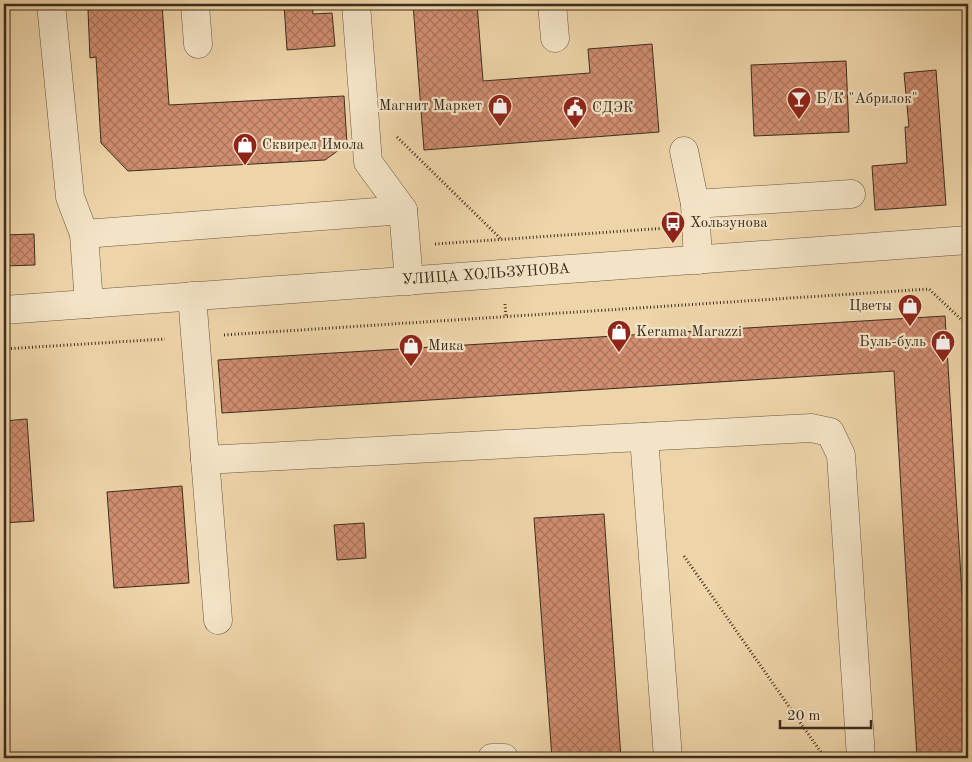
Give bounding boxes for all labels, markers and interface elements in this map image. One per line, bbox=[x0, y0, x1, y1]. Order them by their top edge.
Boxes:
bar icon: Б/К "Абрилок" bbox=[786, 86, 812, 120]
place label: Б/К "Абрилок" bbox=[816, 92, 918, 107]
shop icon: Магнит Маркет bbox=[487, 93, 513, 127]
public building icon: СДЭК bbox=[562, 95, 588, 129]
place label: Магнит Маркет bbox=[379, 99, 482, 114]
place label: СДЭК bbox=[592, 101, 634, 116]
shop icon: Сквирел Имола bbox=[232, 132, 258, 166]
place label: Сквирел Имола bbox=[262, 138, 364, 153]
bus stop icon: Хользунова bbox=[660, 210, 686, 244]
place label: Хользунова bbox=[690, 216, 768, 231]
street label: УЛИЦА ХОЛЬЗУНОВА bbox=[401, 262, 571, 288]
shop icon: Цветы bbox=[897, 293, 923, 327]
place label: Цветы bbox=[849, 299, 892, 314]
shop icon: Kerama Marazzi bbox=[606, 319, 632, 353]
place label: Kerama Marazzi bbox=[636, 325, 742, 340]
shop icon: Буль-буль bbox=[930, 329, 956, 363]
shop icon: Мика bbox=[398, 333, 424, 367]
place label: Буль-буль bbox=[859, 335, 926, 350]
place label: Мика bbox=[428, 339, 464, 354]
scale bar bbox=[780, 697, 871, 729]
text: 20 m bbox=[787, 709, 821, 724]

